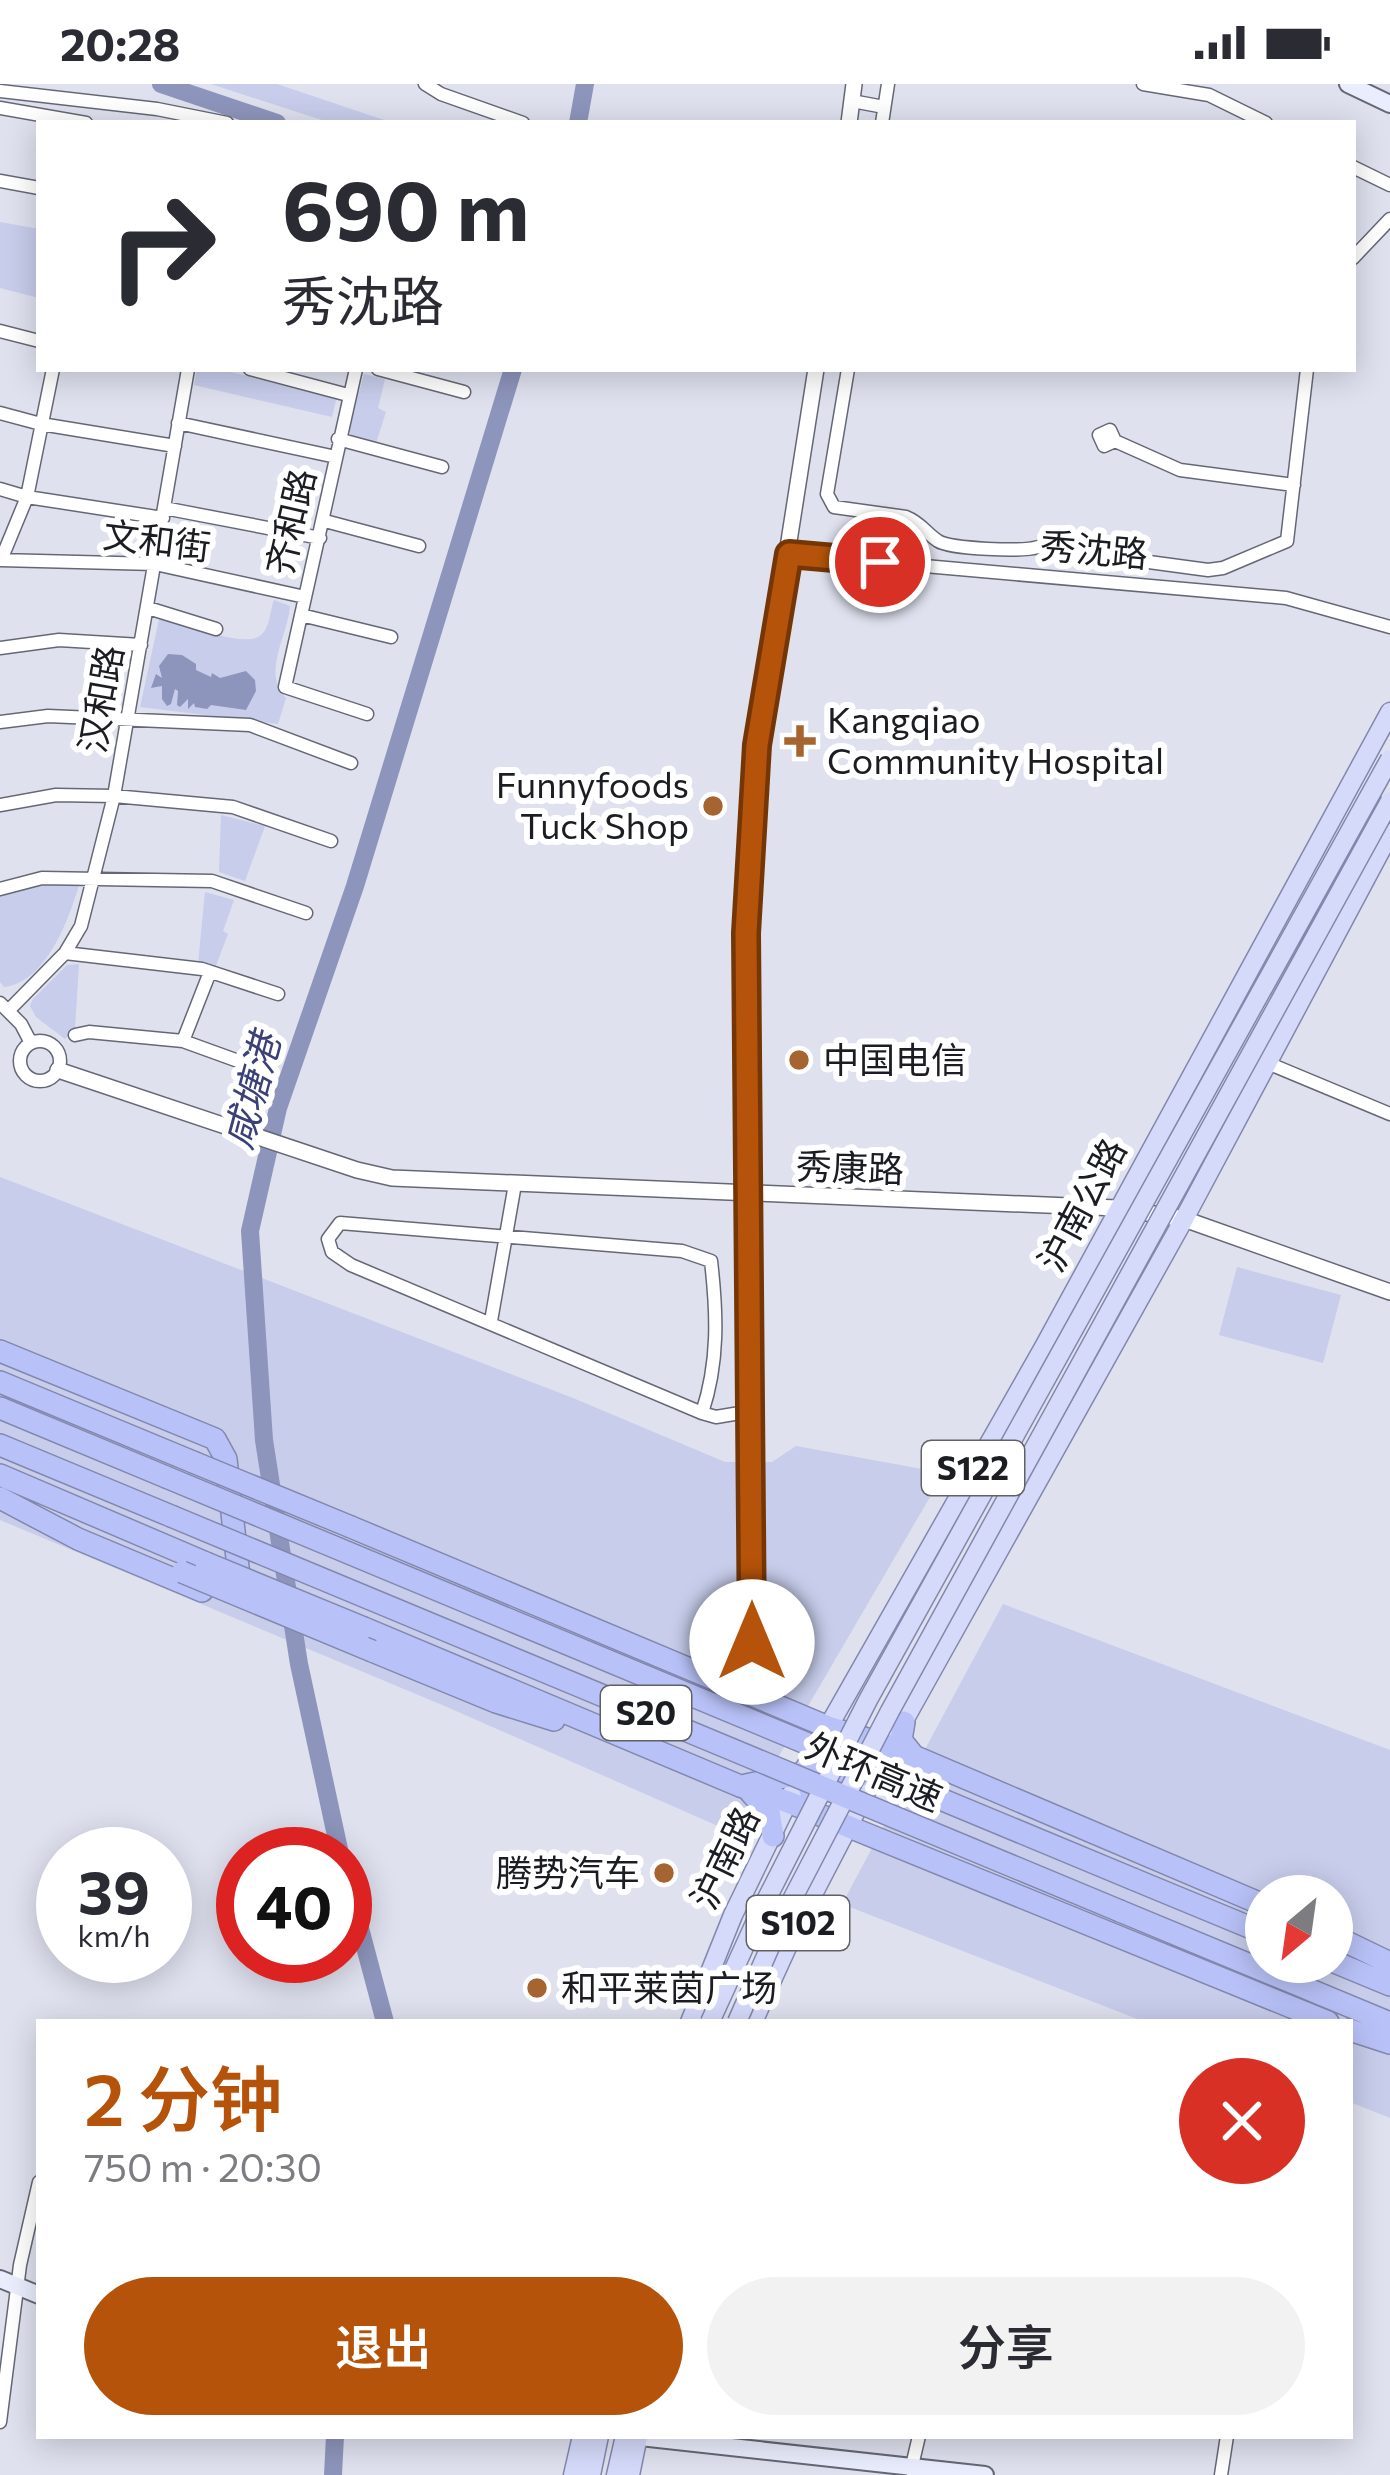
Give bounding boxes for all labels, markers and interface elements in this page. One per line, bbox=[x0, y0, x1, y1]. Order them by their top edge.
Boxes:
text: 20:28 bbox=[60, 15, 180, 70]
text: 690 m bbox=[282, 156, 529, 258]
icon: right bbox=[84, 168, 240, 324]
text: 秀沈路 bbox=[282, 266, 444, 332]
street label: 齐和路 bbox=[255, 464, 323, 579]
street label: 文和街 bbox=[101, 511, 214, 567]
pin bbox=[829, 511, 931, 613]
street label: 秀沈路 bbox=[1038, 521, 1150, 575]
icon: arrive bbox=[847, 529, 913, 595]
street label: 汉和路 bbox=[68, 642, 130, 756]
place label: Kangqiao Community Hospital bbox=[827, 696, 1164, 781]
marker: Kangqiao Community Hospital bbox=[784, 725, 816, 757]
place label: Funnyfoods Tuck Shop bbox=[496, 761, 689, 846]
marker: Funnyfoods Tuck Shop bbox=[700, 793, 726, 819]
water label: 咸塘港 bbox=[212, 1023, 290, 1153]
place label: 中国电信 bbox=[823, 1036, 967, 1080]
marker: 中国电信 bbox=[786, 1047, 812, 1073]
street label: 沪南公路 bbox=[1027, 1130, 1133, 1278]
street label: 秀康路 bbox=[795, 1142, 905, 1190]
road number: S122 bbox=[922, 1441, 1024, 1495]
position arrow bbox=[689, 1579, 815, 1705]
road number: S20 bbox=[601, 1686, 691, 1740]
street label: 外环高速 bbox=[800, 1722, 950, 1819]
street label: 沪南路 bbox=[680, 1799, 767, 1915]
speed limit sign: 40 bbox=[216, 1827, 372, 1983]
place label: 腾势汽车 bbox=[496, 1849, 640, 1893]
text: 39 bbox=[78, 1853, 150, 1926]
marker: 腾势汽车 bbox=[651, 1860, 677, 1886]
north arrow bbox=[1245, 1875, 1353, 1983]
map controls bbox=[1245, 1875, 1353, 1983]
road number: S102 bbox=[747, 1896, 849, 1950]
text: km/h bbox=[78, 1916, 150, 1953]
place label: 和平莱茵广场 bbox=[561, 1964, 777, 2008]
marker: 和平莱茵广场 bbox=[524, 1975, 550, 2001]
text: 2 分钟 bbox=[84, 2053, 282, 2141]
button: close bbox=[1179, 2058, 1305, 2184]
text: 750 m · 20:30 bbox=[84, 2142, 322, 2190]
button: 退出 bbox=[84, 2277, 683, 2415]
button: 分享 bbox=[707, 2277, 1305, 2415]

